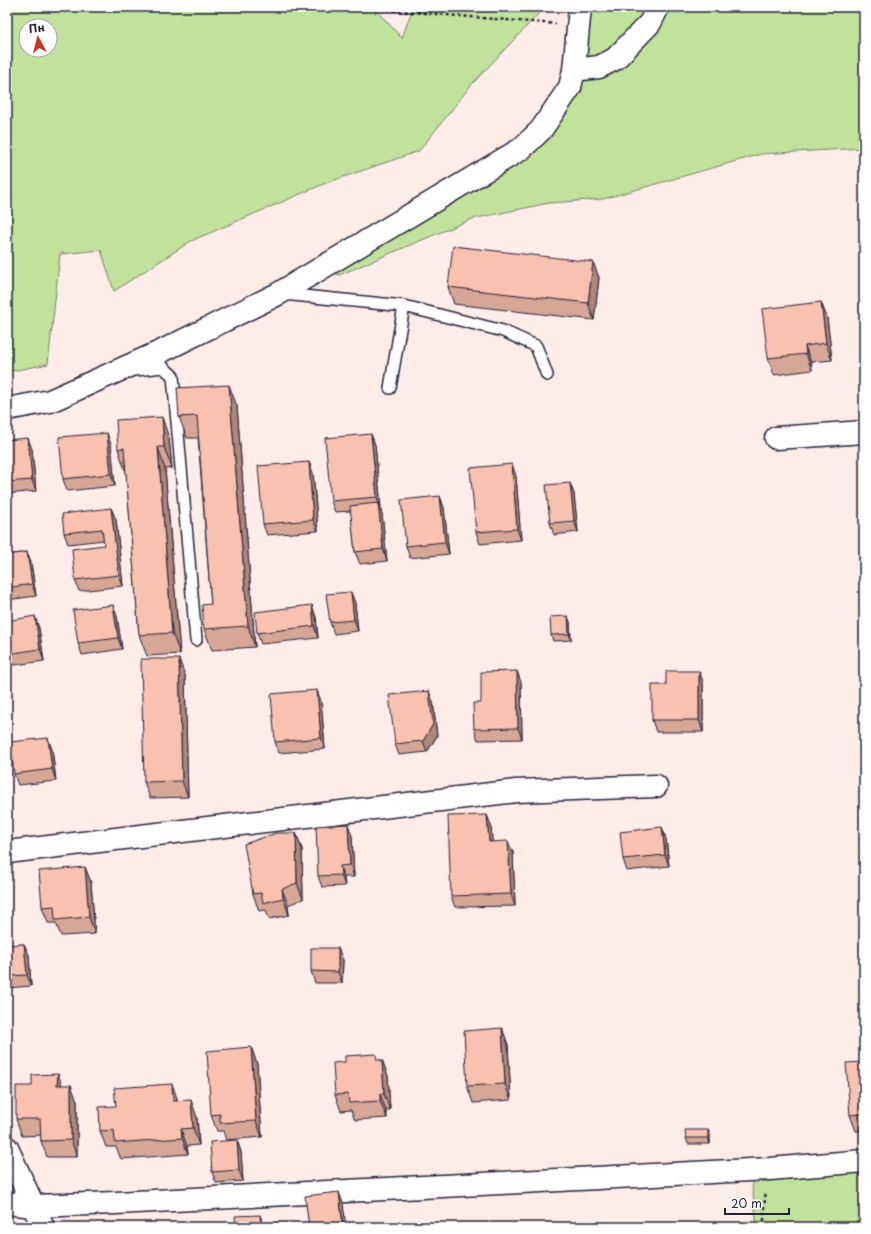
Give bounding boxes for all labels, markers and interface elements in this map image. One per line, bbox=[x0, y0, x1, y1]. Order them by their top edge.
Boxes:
north arrow bbox=[18, 18, 58, 58]
text: Пн bbox=[28, 18, 46, 37]
scale bar bbox=[725, 1190, 789, 1216]
text: 20 m bbox=[731, 1194, 762, 1212]

